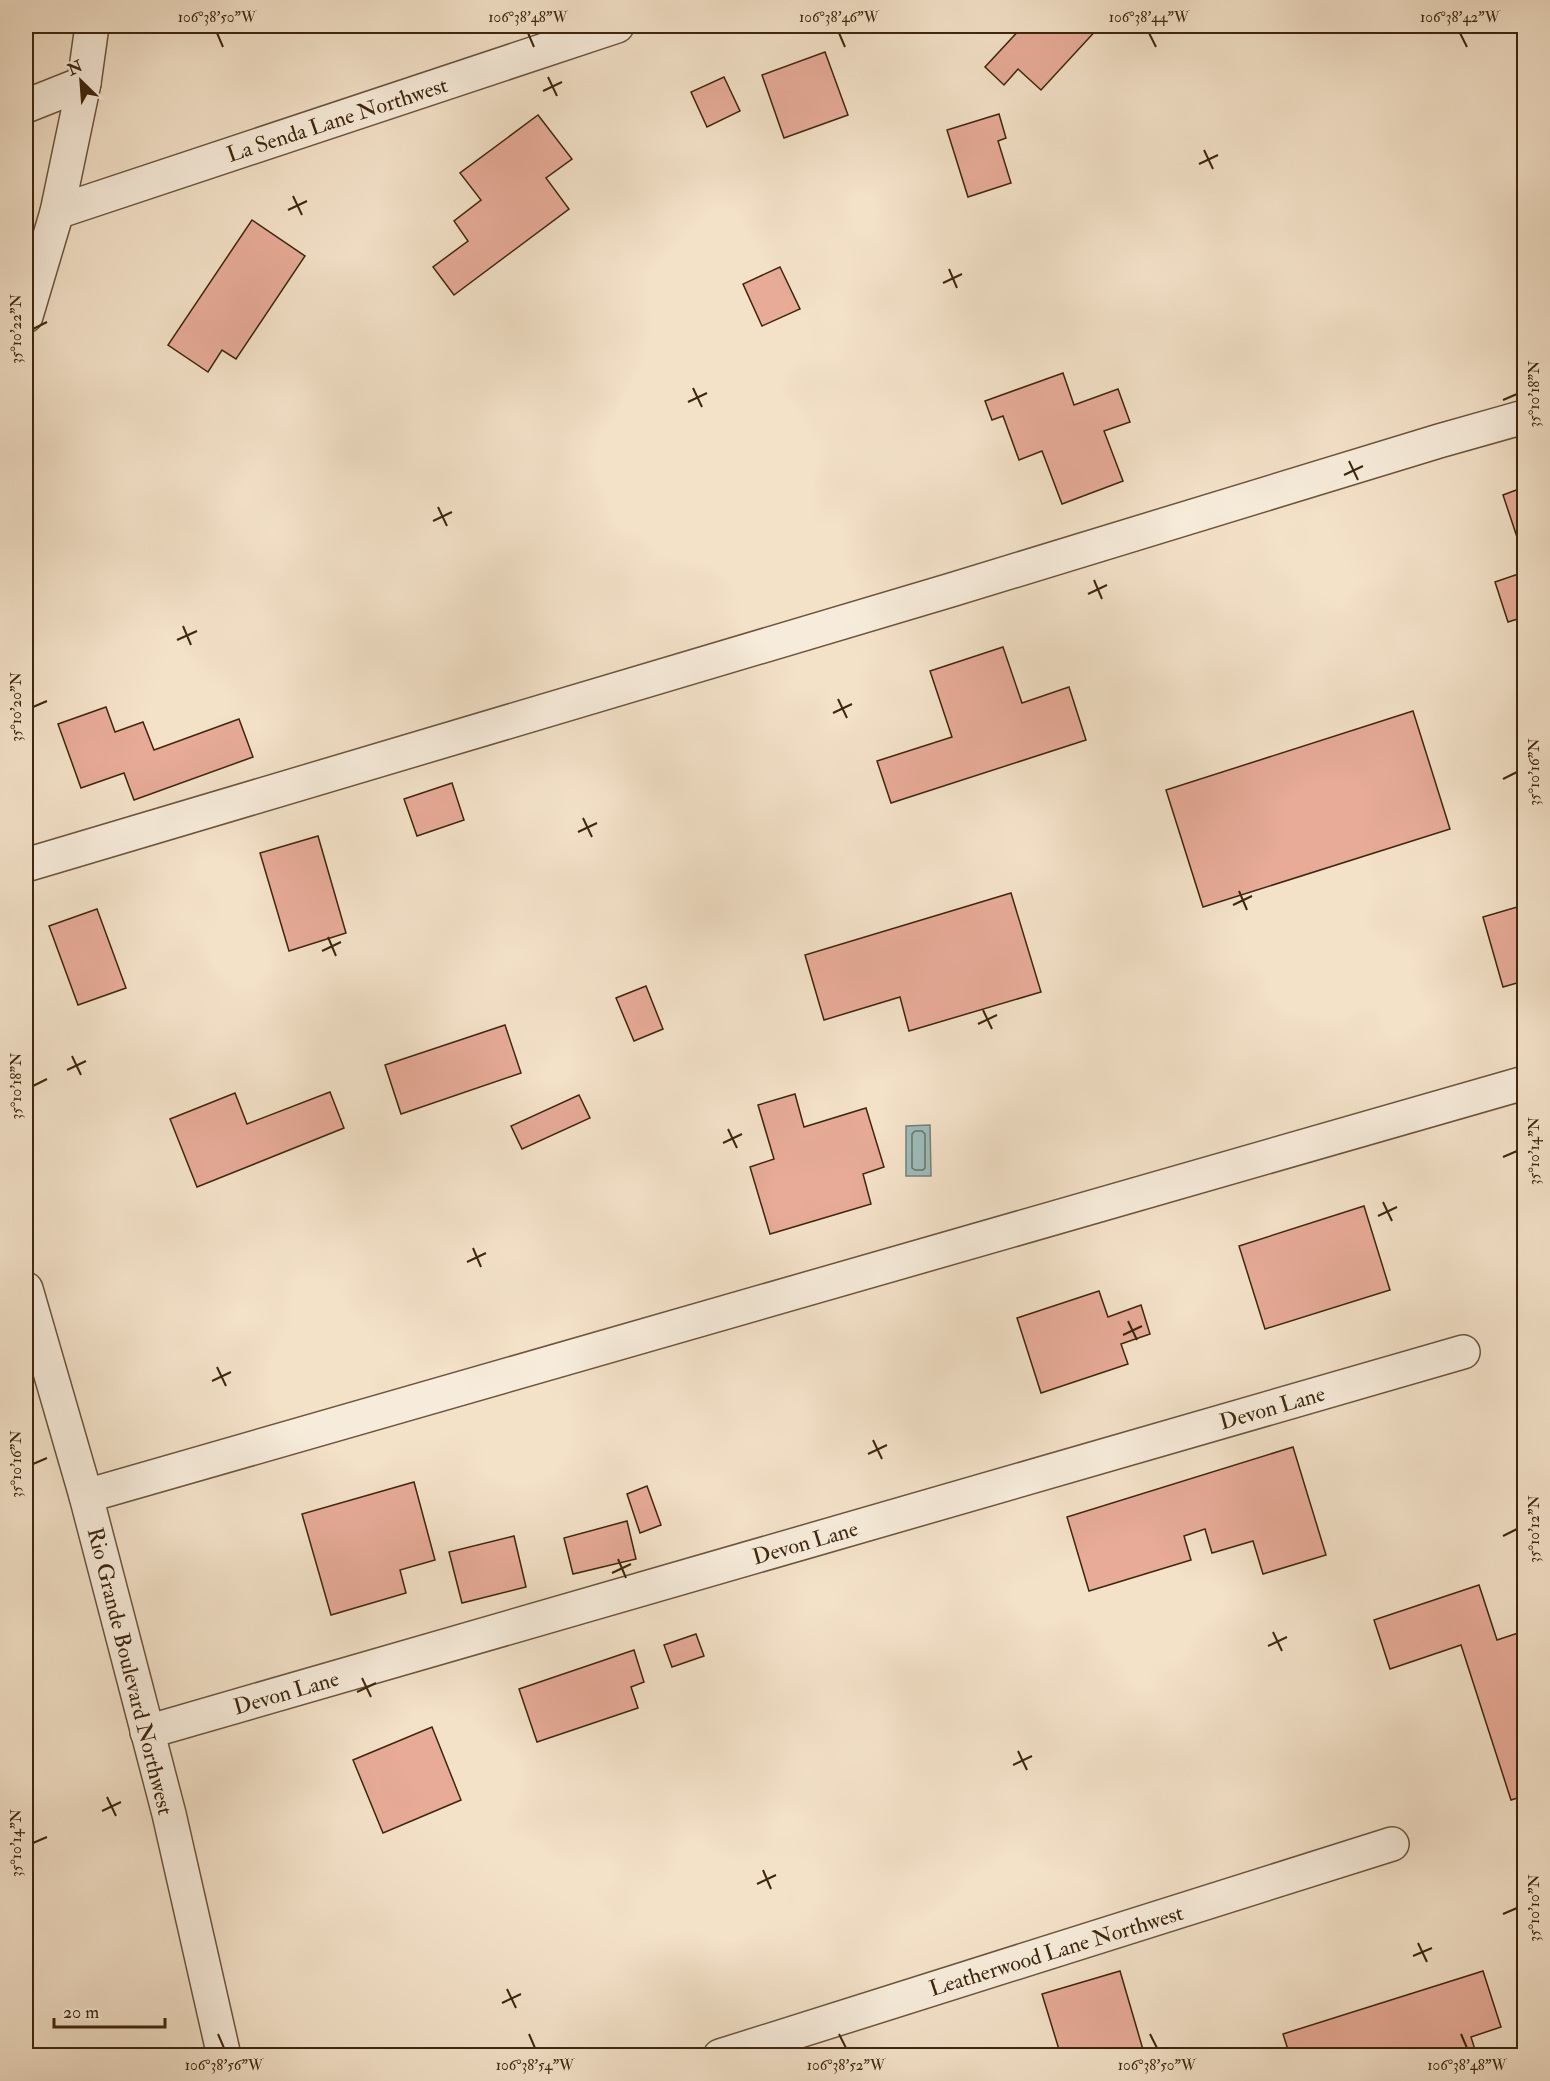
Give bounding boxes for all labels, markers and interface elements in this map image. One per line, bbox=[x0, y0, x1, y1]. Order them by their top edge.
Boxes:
text: 106°38'50"W bbox=[178, 8, 257, 27]
text: 106°38'48"W bbox=[488, 8, 568, 27]
text: 106°38'46"W bbox=[799, 8, 880, 27]
text: 106°38'44"W bbox=[1109, 8, 1190, 27]
text: 106°38'42"W bbox=[1420, 8, 1501, 27]
north arrow bbox=[51, 51, 111, 111]
text: N bbox=[63, 56, 86, 81]
street label: La Senda Lane Northwest bbox=[223, 71, 451, 169]
text: 35°10'22"N bbox=[7, 294, 26, 364]
text: 35°10'18"N bbox=[1525, 360, 1544, 427]
text: 35°10'20"N bbox=[7, 672, 26, 742]
text: 35°10'16"N bbox=[1525, 738, 1544, 806]
text: 35°10'18"N bbox=[7, 1052, 26, 1119]
text: 35°10'14"N bbox=[1525, 1117, 1544, 1185]
street label: Devon Lane bbox=[1216, 1380, 1328, 1436]
text: 35°10'16"N bbox=[7, 1430, 26, 1498]
text: 35°10'12"N bbox=[1525, 1495, 1544, 1563]
street label: Devon Lane bbox=[749, 1515, 861, 1571]
street label: Rio Grande Boulevard Northwest bbox=[81, 1525, 179, 1818]
street label: Devon Lane bbox=[230, 1665, 342, 1721]
text: 35°10'14"N bbox=[7, 1809, 26, 1877]
text: 35°10'10"N bbox=[1525, 1874, 1544, 1942]
street label: Leatherwood Lane Northwest bbox=[926, 1899, 1187, 2003]
scale bar bbox=[54, 1991, 165, 2029]
text: 20 m bbox=[63, 2001, 99, 2024]
text: 106°38'56"W bbox=[185, 2056, 264, 2075]
text: 106°38'54"W bbox=[496, 2056, 575, 2075]
text: 106°38'52"W bbox=[807, 2056, 886, 2075]
text: 106°38'50"W bbox=[1118, 2056, 1197, 2075]
text: 106°38'48"W bbox=[1427, 2056, 1507, 2075]

